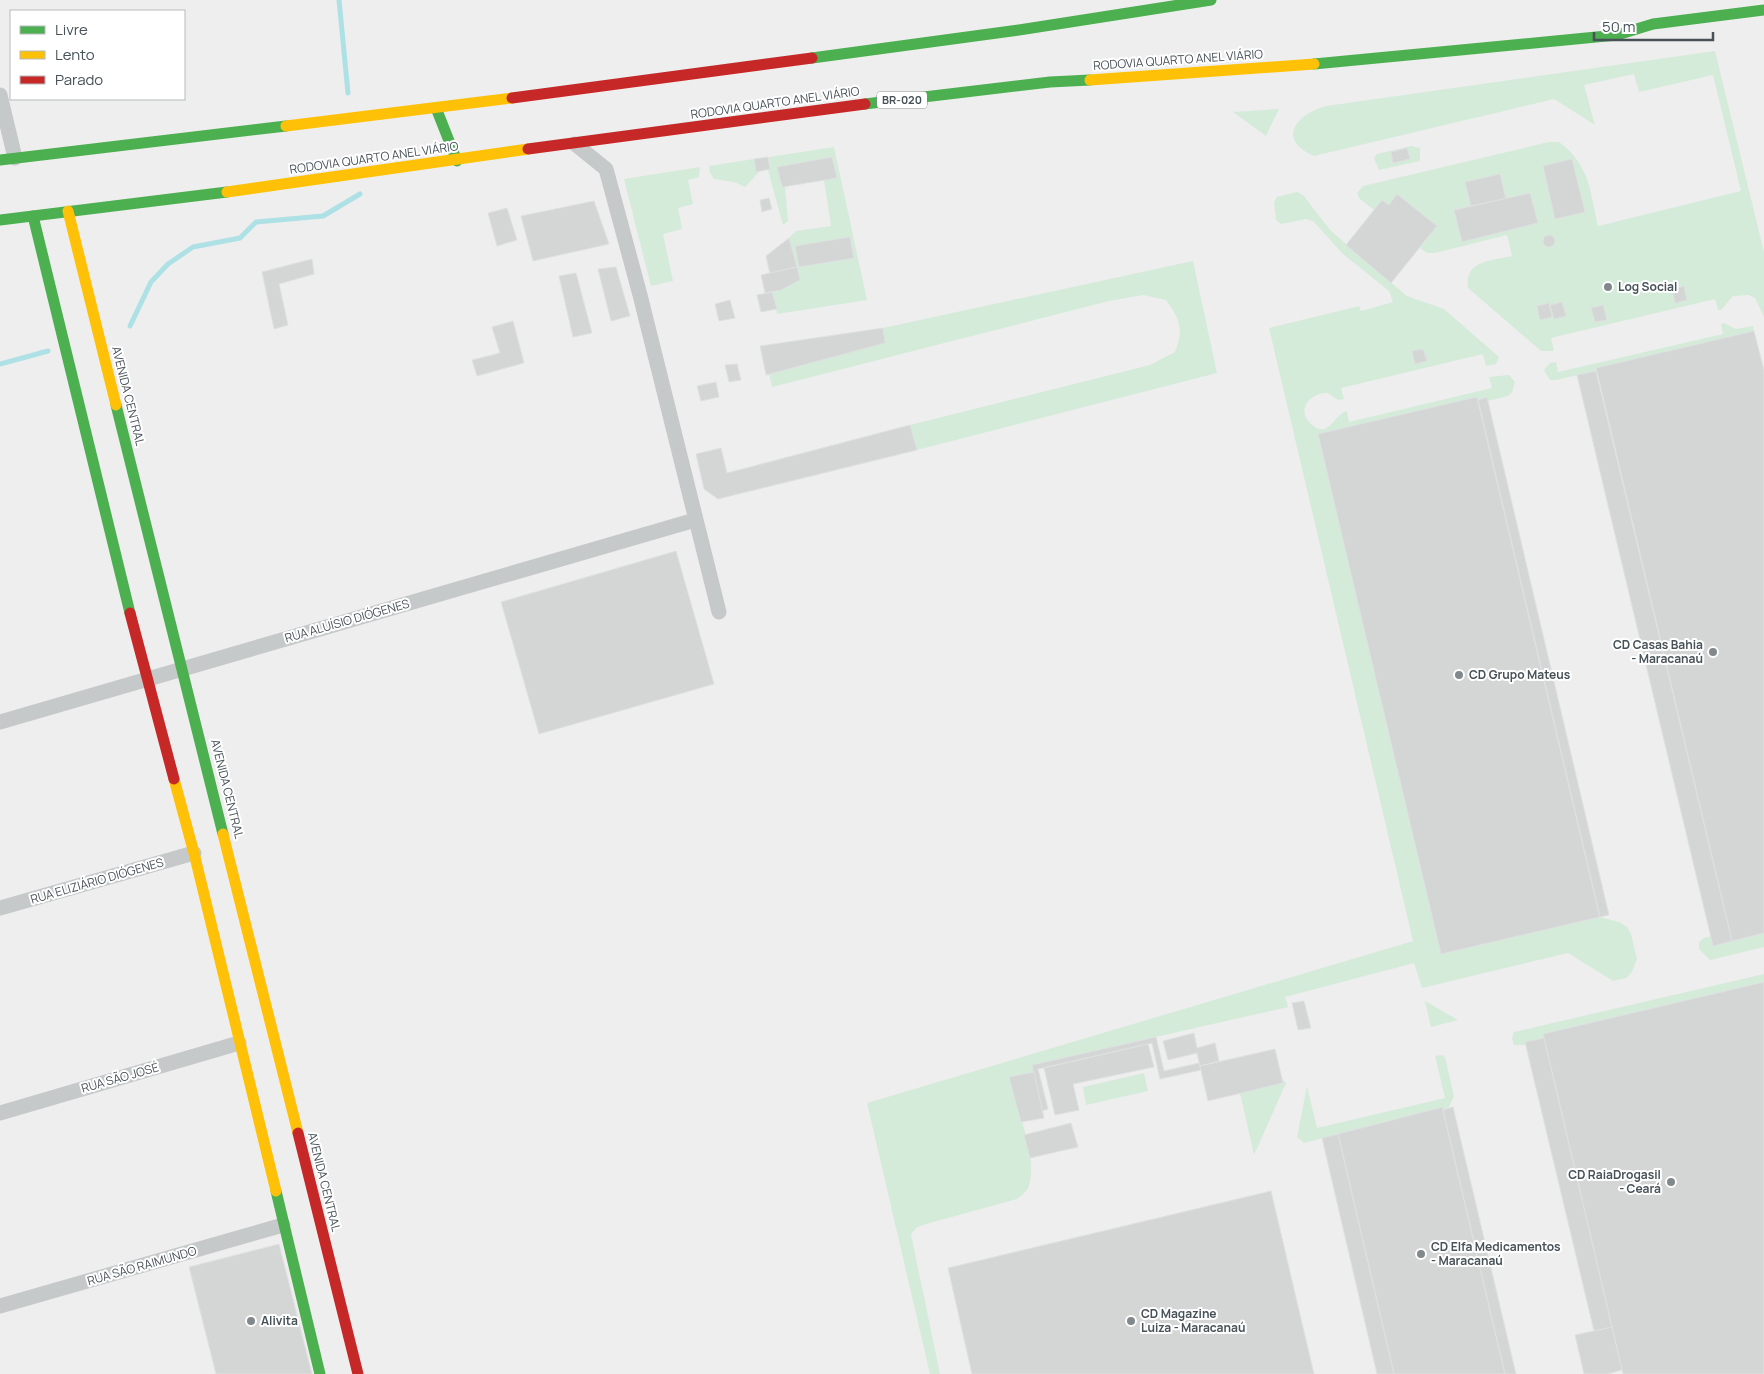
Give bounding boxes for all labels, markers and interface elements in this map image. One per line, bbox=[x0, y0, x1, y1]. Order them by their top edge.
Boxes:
legend bbox=[10, 10, 185, 100]
scale bar bbox=[1594, 10, 1713, 42]
text: 50 m bbox=[1602, 16, 1636, 37]
text: Livre bbox=[55, 19, 88, 40]
text: Lento bbox=[55, 44, 95, 65]
street label: RODOVIA QUARTO ANEL VIÁRIO bbox=[1093, 45, 1264, 74]
text: Parado bbox=[55, 69, 103, 90]
street label: RODOVIA QUARTO ANEL VIÁRIO bbox=[690, 82, 861, 123]
road number: BR-020 bbox=[877, 92, 927, 108]
street label: RODOVIA QUARTO ANEL VIÁRIO bbox=[289, 137, 460, 178]
place label: Log Social bbox=[1618, 278, 1677, 295]
marker: Log Social bbox=[1602, 281, 1614, 293]
street label: AVENIDA CENTRAL bbox=[108, 344, 149, 447]
street label: RUA ALUÍSIO DIÓGENES bbox=[283, 595, 411, 646]
place label: CD Casas Bahia - Maracanaú bbox=[1613, 636, 1703, 667]
marker: CD Casas Bahia - Maracanaú bbox=[1707, 646, 1719, 658]
place label: CD Grupo Mateus bbox=[1469, 666, 1571, 683]
marker: CD Grupo Mateus bbox=[1453, 669, 1465, 681]
street label: AVENIDA CENTRAL bbox=[207, 737, 248, 840]
street label: RUA ELIZIÁRIO DIÓGENES bbox=[28, 853, 165, 908]
street label: RUA SÃO JOSÉ bbox=[79, 1058, 161, 1097]
street label: AVENIDA CENTRAL bbox=[304, 1130, 345, 1233]
place label: CD RaiaDrogasil - Ceará bbox=[1568, 1166, 1661, 1197]
marker: CD RaiaDrogasil - Ceará bbox=[1665, 1176, 1677, 1188]
place label: CD Elfa Medicamentos - Maracanaú bbox=[1431, 1238, 1561, 1269]
street label: RUA SÃO RAIMUNDO bbox=[85, 1242, 199, 1289]
marker: CD Elfa Medicamentos - Maracanaú bbox=[1415, 1248, 1427, 1260]
place label: CD Magazine Luiza - Maracanaú bbox=[1141, 1305, 1245, 1336]
place label: Alivita bbox=[261, 1312, 298, 1329]
marker: Alivita bbox=[245, 1315, 257, 1327]
marker: CD Magazine Luiza - Maracanaú bbox=[1125, 1315, 1137, 1327]

